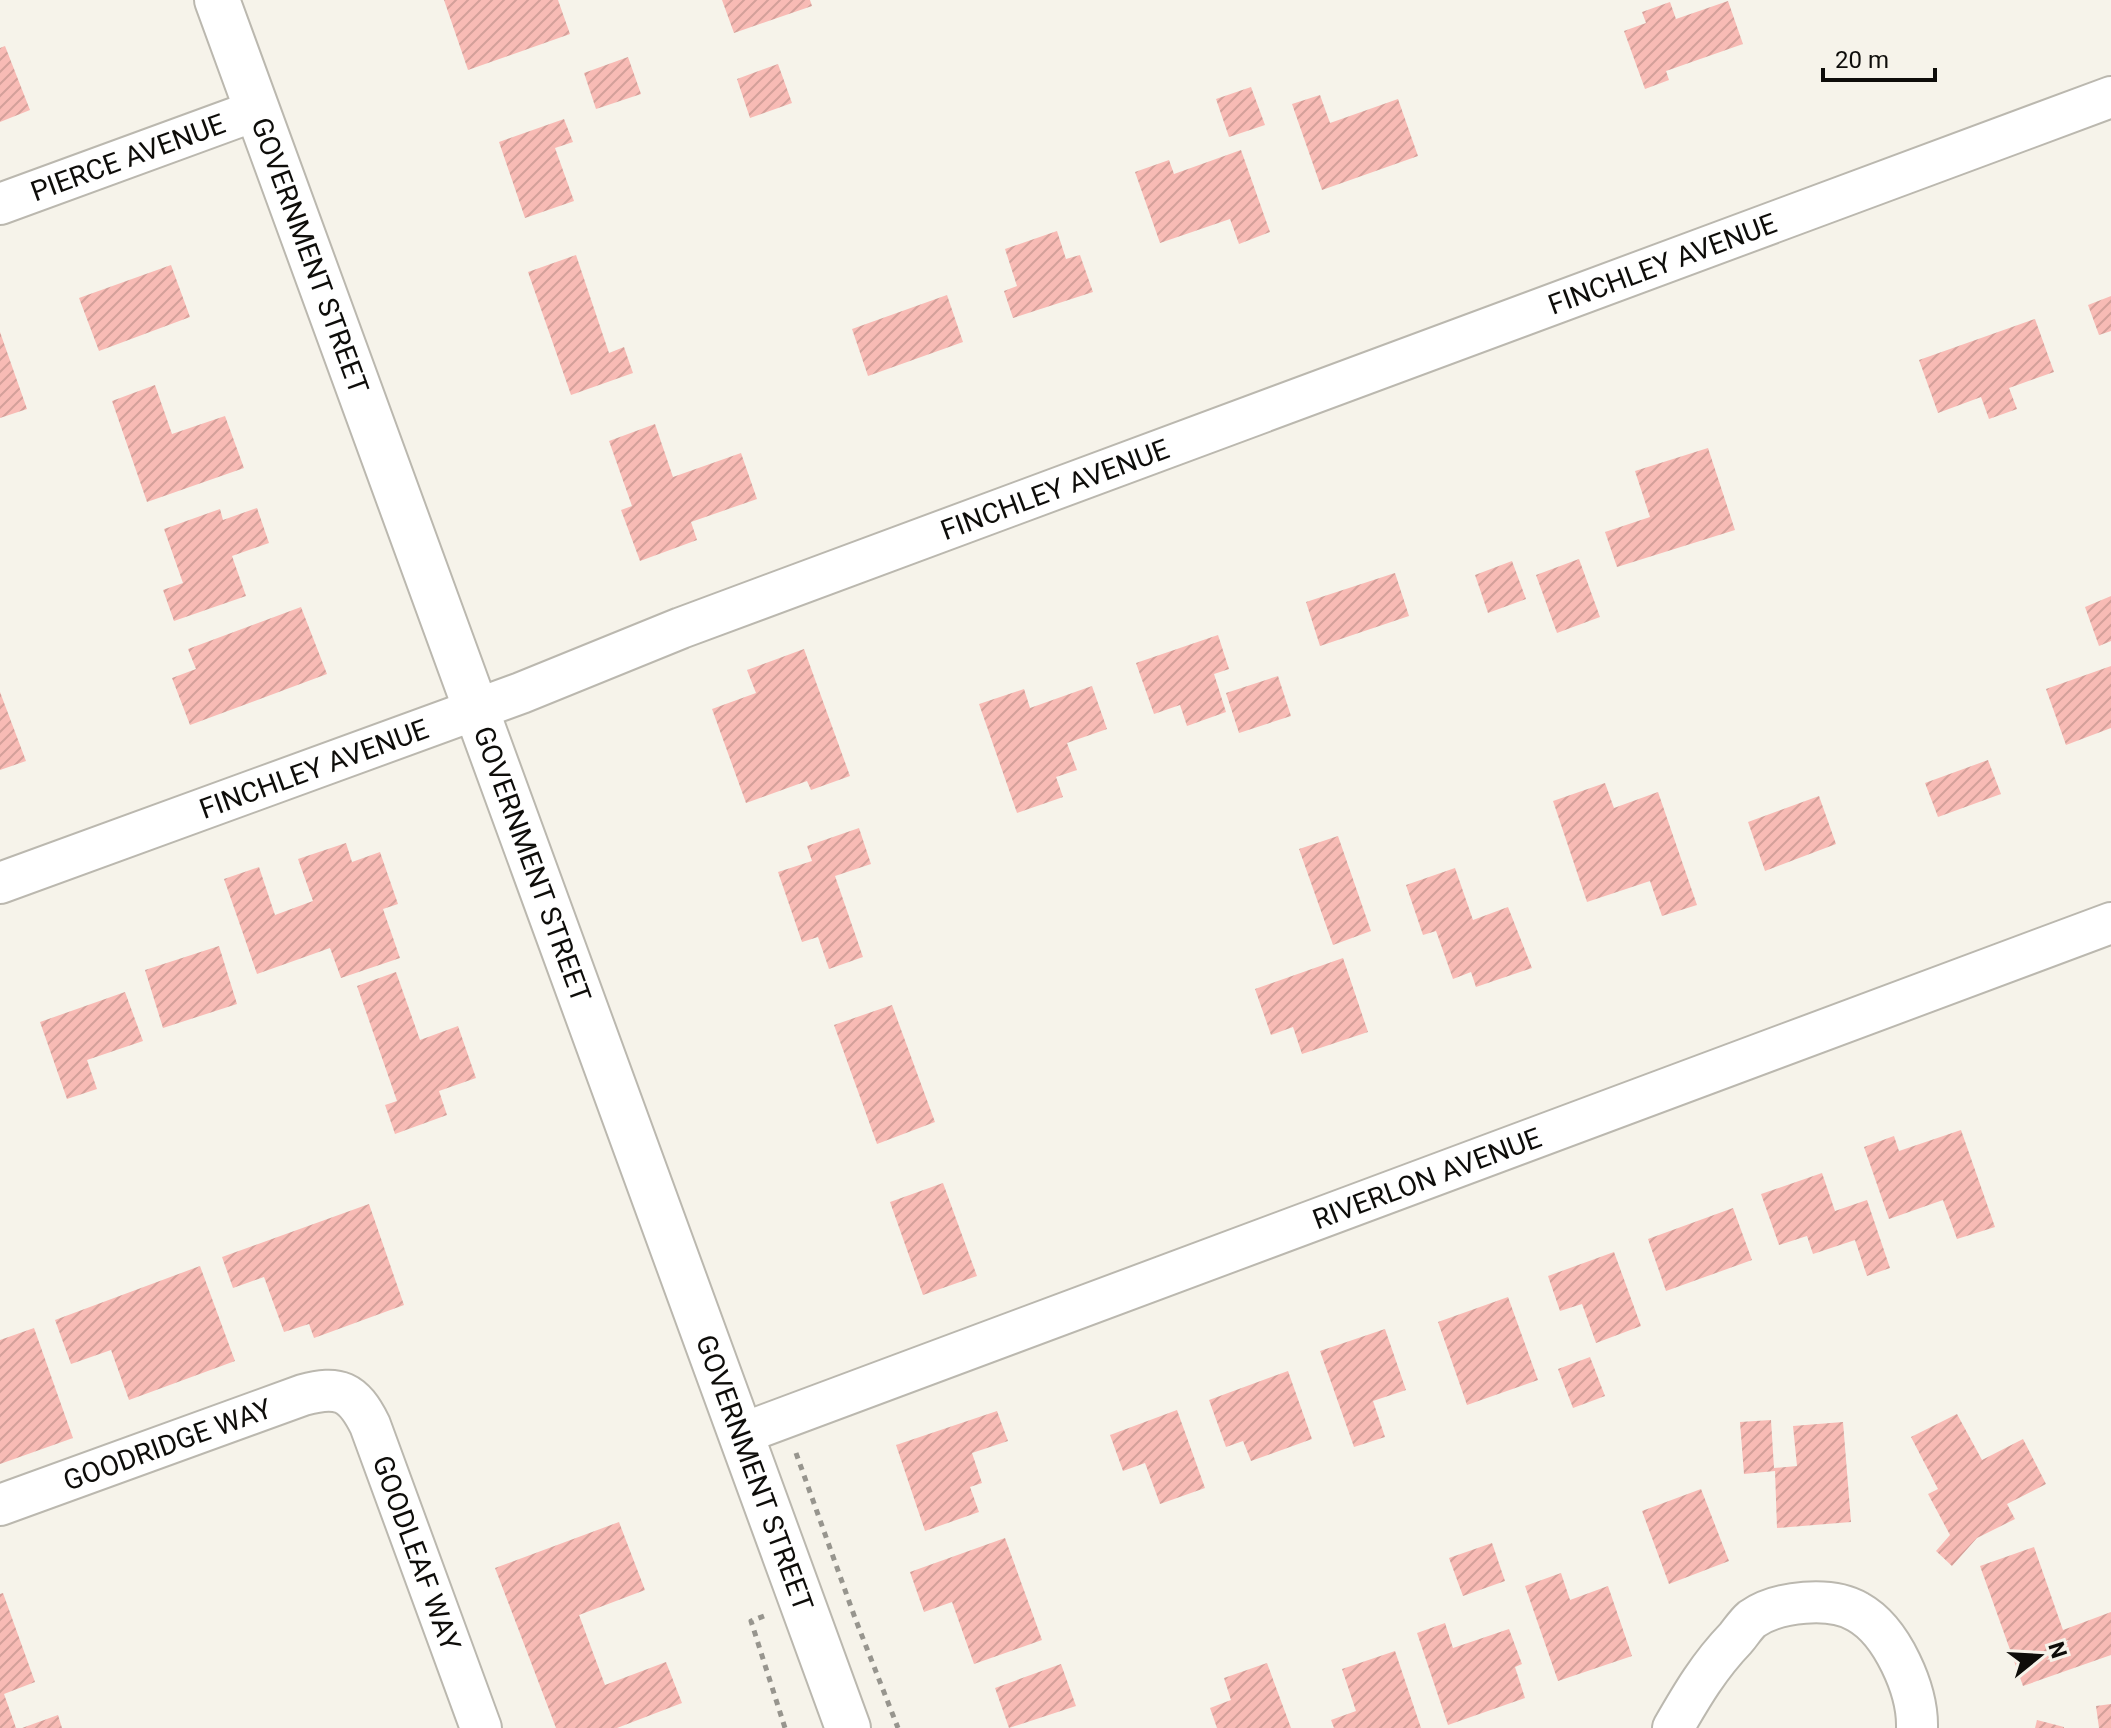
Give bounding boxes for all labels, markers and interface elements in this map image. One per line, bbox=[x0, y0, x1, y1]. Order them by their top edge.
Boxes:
scale bar bbox=[1823, 32, 1935, 82]
text: 20 m bbox=[1835, 46, 1889, 74]
street label: PIERCE AVENUE bbox=[26, 107, 229, 208]
street label: GOVERNMENT STREET bbox=[245, 113, 376, 398]
street label: FINCHLEY AVENUE bbox=[1544, 206, 1781, 321]
street label: FINCHLEY AVENUE bbox=[936, 432, 1174, 547]
street label: FINCHLEY AVENUE bbox=[195, 712, 433, 825]
street label: GOVERNMENT STREET bbox=[467, 722, 598, 1007]
street label: RIVERLON AVENUE bbox=[1308, 1121, 1546, 1236]
street label: GOVERNMENT STREET bbox=[689, 1330, 820, 1616]
street label: GOODRIDGE WAY bbox=[59, 1391, 276, 1497]
street label: GOODLEAF WAY bbox=[366, 1451, 468, 1656]
north arrow bbox=[1999, 1616, 2079, 1696]
text: N bbox=[2043, 1639, 2072, 1661]

